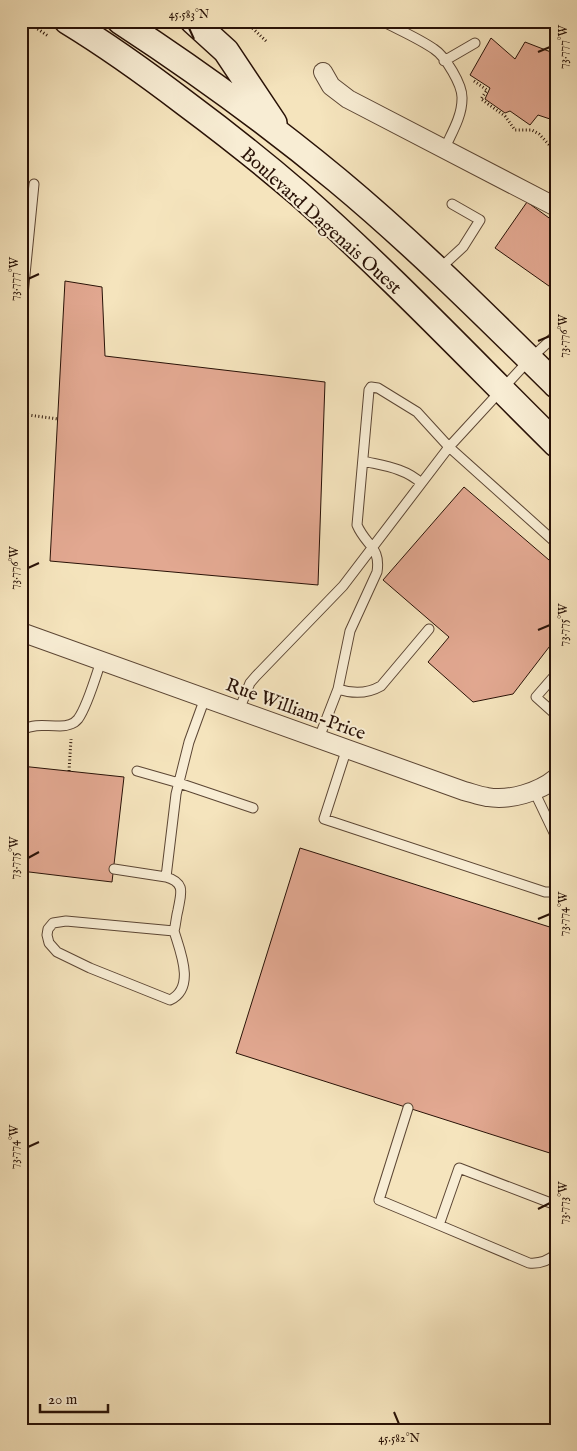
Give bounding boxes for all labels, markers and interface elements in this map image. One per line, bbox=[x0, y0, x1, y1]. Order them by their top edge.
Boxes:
text: 45.583°N bbox=[169, 7, 210, 22]
text: 73.777°W bbox=[556, 24, 571, 69]
street label: Boulevard Dagenais Ouest bbox=[235, 143, 407, 300]
text: 73.777°W bbox=[7, 256, 22, 301]
text: 73.776°W bbox=[556, 314, 571, 358]
text: 73.776°W bbox=[7, 546, 22, 590]
text: 73.775°W bbox=[556, 603, 571, 646]
street label: Rue William-Price bbox=[222, 673, 369, 746]
text: 73.775°W bbox=[7, 836, 22, 879]
text: 73.774°W bbox=[556, 891, 571, 936]
text: 73.774°W bbox=[7, 1124, 22, 1169]
text: 73.773°W bbox=[556, 1181, 571, 1225]
scale bar bbox=[40, 1381, 108, 1413]
text: 20 m bbox=[48, 1390, 78, 1409]
text: 45.582°N bbox=[378, 1431, 420, 1446]

